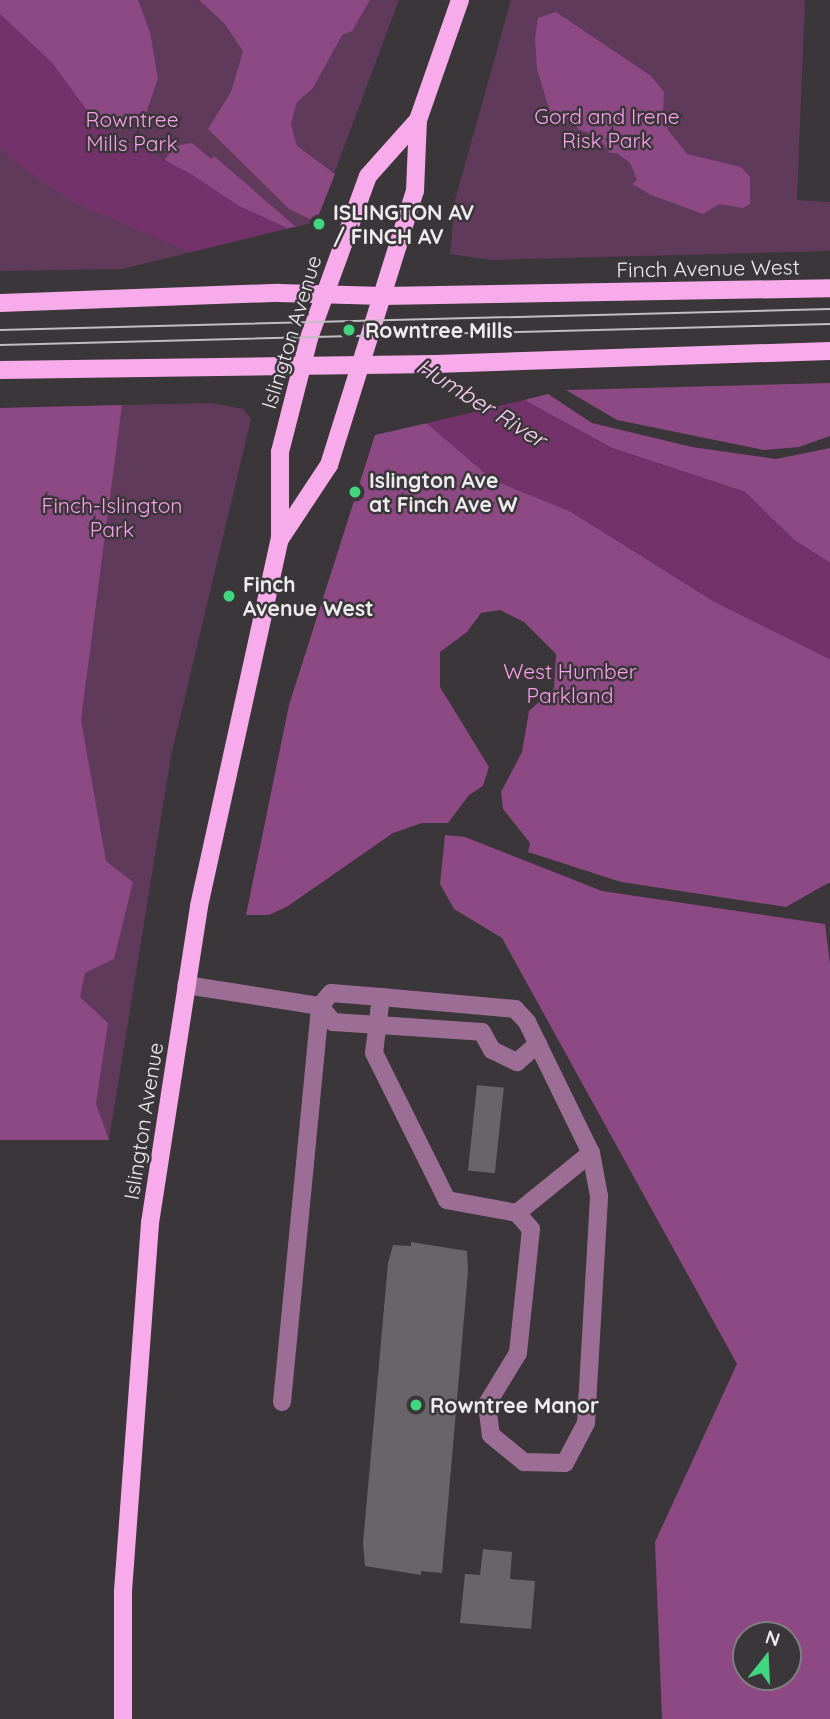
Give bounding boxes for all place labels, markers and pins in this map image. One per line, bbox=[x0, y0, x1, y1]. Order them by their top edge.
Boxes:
place label: ISLINGTON AV / FINCH AV bbox=[333, 199, 474, 249]
marker: ISLINGTON AV / FINCH AV bbox=[311, 216, 327, 232]
place label: Rowntree Mills bbox=[365, 317, 513, 343]
marker: Rowntree Mills bbox=[339, 320, 359, 340]
place label: Islington Ave at Finch Ave W bbox=[369, 467, 518, 517]
marker: Islington Ave at Finch Ave W bbox=[347, 484, 363, 500]
place label: Finch Avenue West bbox=[243, 571, 374, 621]
marker: Finch Avenue West bbox=[221, 588, 237, 604]
place label: Rowntree Manor bbox=[430, 1392, 599, 1418]
marker: Rowntree Manor bbox=[408, 1397, 424, 1413]

